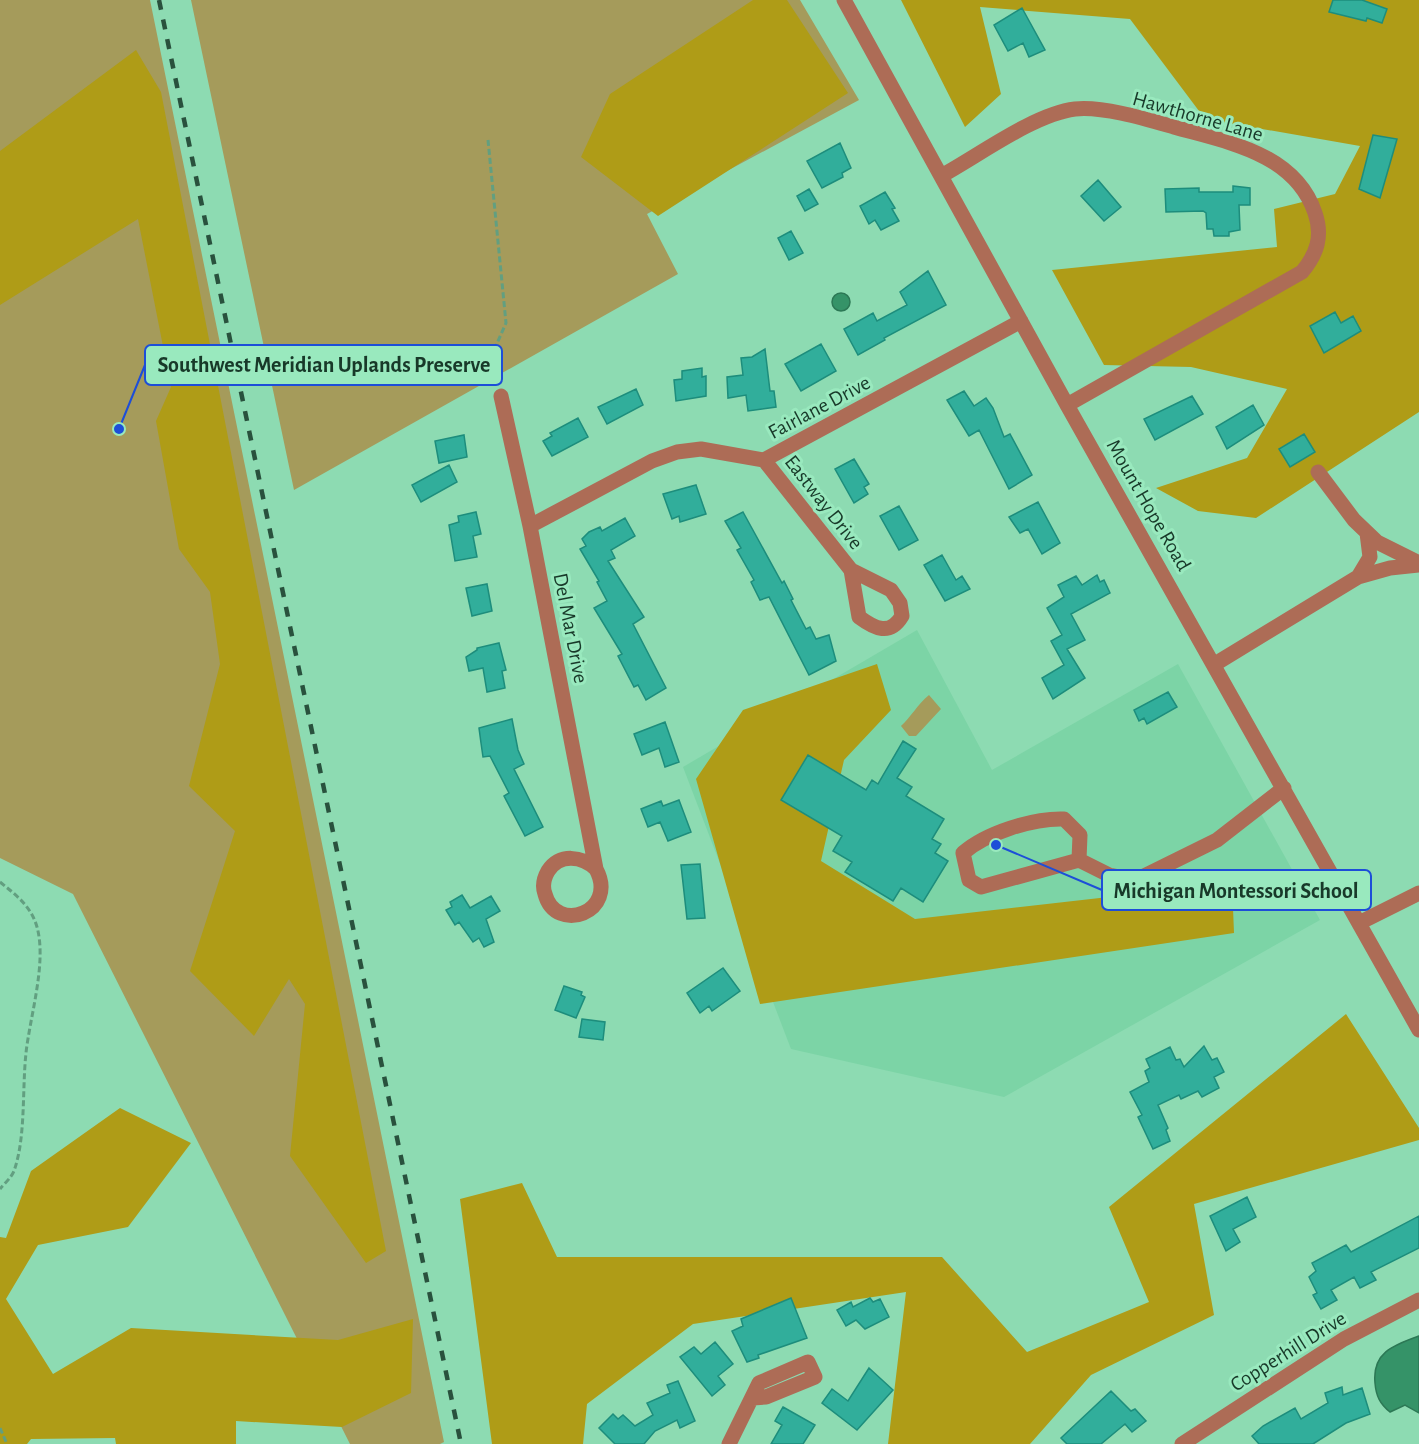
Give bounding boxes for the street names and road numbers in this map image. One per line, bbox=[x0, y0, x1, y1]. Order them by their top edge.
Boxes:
street label: Hawthorne Lane bbox=[1130, 88, 1266, 145]
street label: Fairlane Drive bbox=[765, 372, 874, 443]
street label: Mount Hope Road bbox=[1103, 436, 1195, 575]
street label: Eastway Drive bbox=[780, 451, 867, 553]
street label: Del Mar Drive bbox=[550, 571, 591, 685]
street label: Copperhill Drive bbox=[1227, 1307, 1350, 1395]

